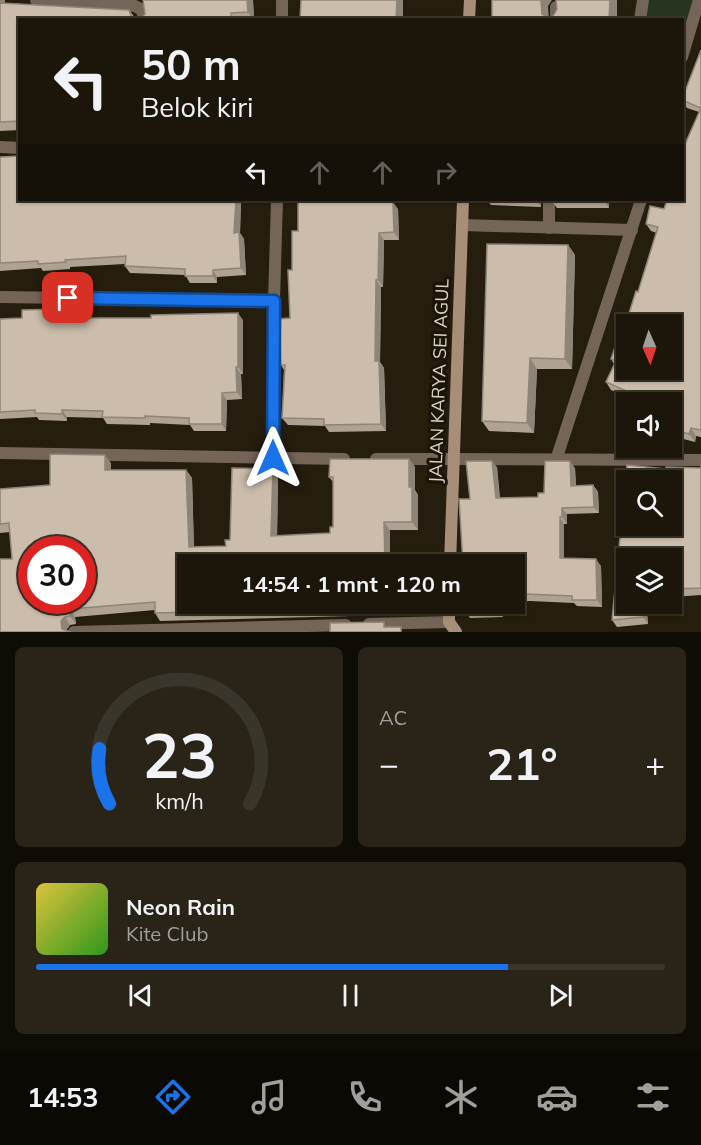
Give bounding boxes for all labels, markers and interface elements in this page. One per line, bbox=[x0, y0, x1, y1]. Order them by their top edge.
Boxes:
text: 50 m bbox=[141, 38, 241, 91]
icon: left bbox=[42, 42, 120, 120]
text: Belok kiri bbox=[141, 90, 253, 124]
icon: left bbox=[240, 156, 273, 189]
icon: ahead bbox=[303, 156, 336, 189]
icon: ahead bbox=[366, 156, 399, 189]
icon: right bbox=[429, 156, 462, 189]
pin bbox=[42, 272, 93, 323]
street label: JALAN KARYA SEI AGUL bbox=[423, 278, 454, 484]
icon: arrive bbox=[51, 281, 84, 314]
north arrow bbox=[616, 314, 682, 380]
map controls bbox=[616, 314, 682, 614]
button: sound bbox=[616, 392, 682, 458]
position arrow bbox=[241, 426, 305, 490]
button: search bbox=[616, 470, 682, 536]
speed limit sign: 30 bbox=[18, 536, 96, 614]
button: layers bbox=[616, 548, 682, 614]
text: 14:54 · 1 mnt · 120 m bbox=[241, 570, 461, 598]
text: AC bbox=[379, 705, 407, 730]
text: 23 bbox=[142, 715, 216, 794]
text: 21° bbox=[486, 735, 558, 791]
text: − bbox=[379, 743, 399, 784]
text: + bbox=[645, 743, 665, 784]
text: km/h bbox=[155, 787, 203, 814]
text: Neon Rain bbox=[126, 893, 235, 921]
text: Kite Club bbox=[126, 921, 208, 946]
icon: previous bbox=[124, 979, 157, 1012]
icon: pause bbox=[334, 979, 367, 1012]
icon: next bbox=[544, 979, 577, 1012]
icon: directions bbox=[152, 1076, 194, 1118]
icon: music bbox=[248, 1076, 290, 1118]
icon: phone bbox=[344, 1076, 386, 1118]
icon: climate bbox=[440, 1076, 482, 1118]
icon: car bbox=[536, 1076, 578, 1118]
icon: filters bbox=[632, 1076, 674, 1118]
text: 14:53 bbox=[27, 1080, 98, 1114]

